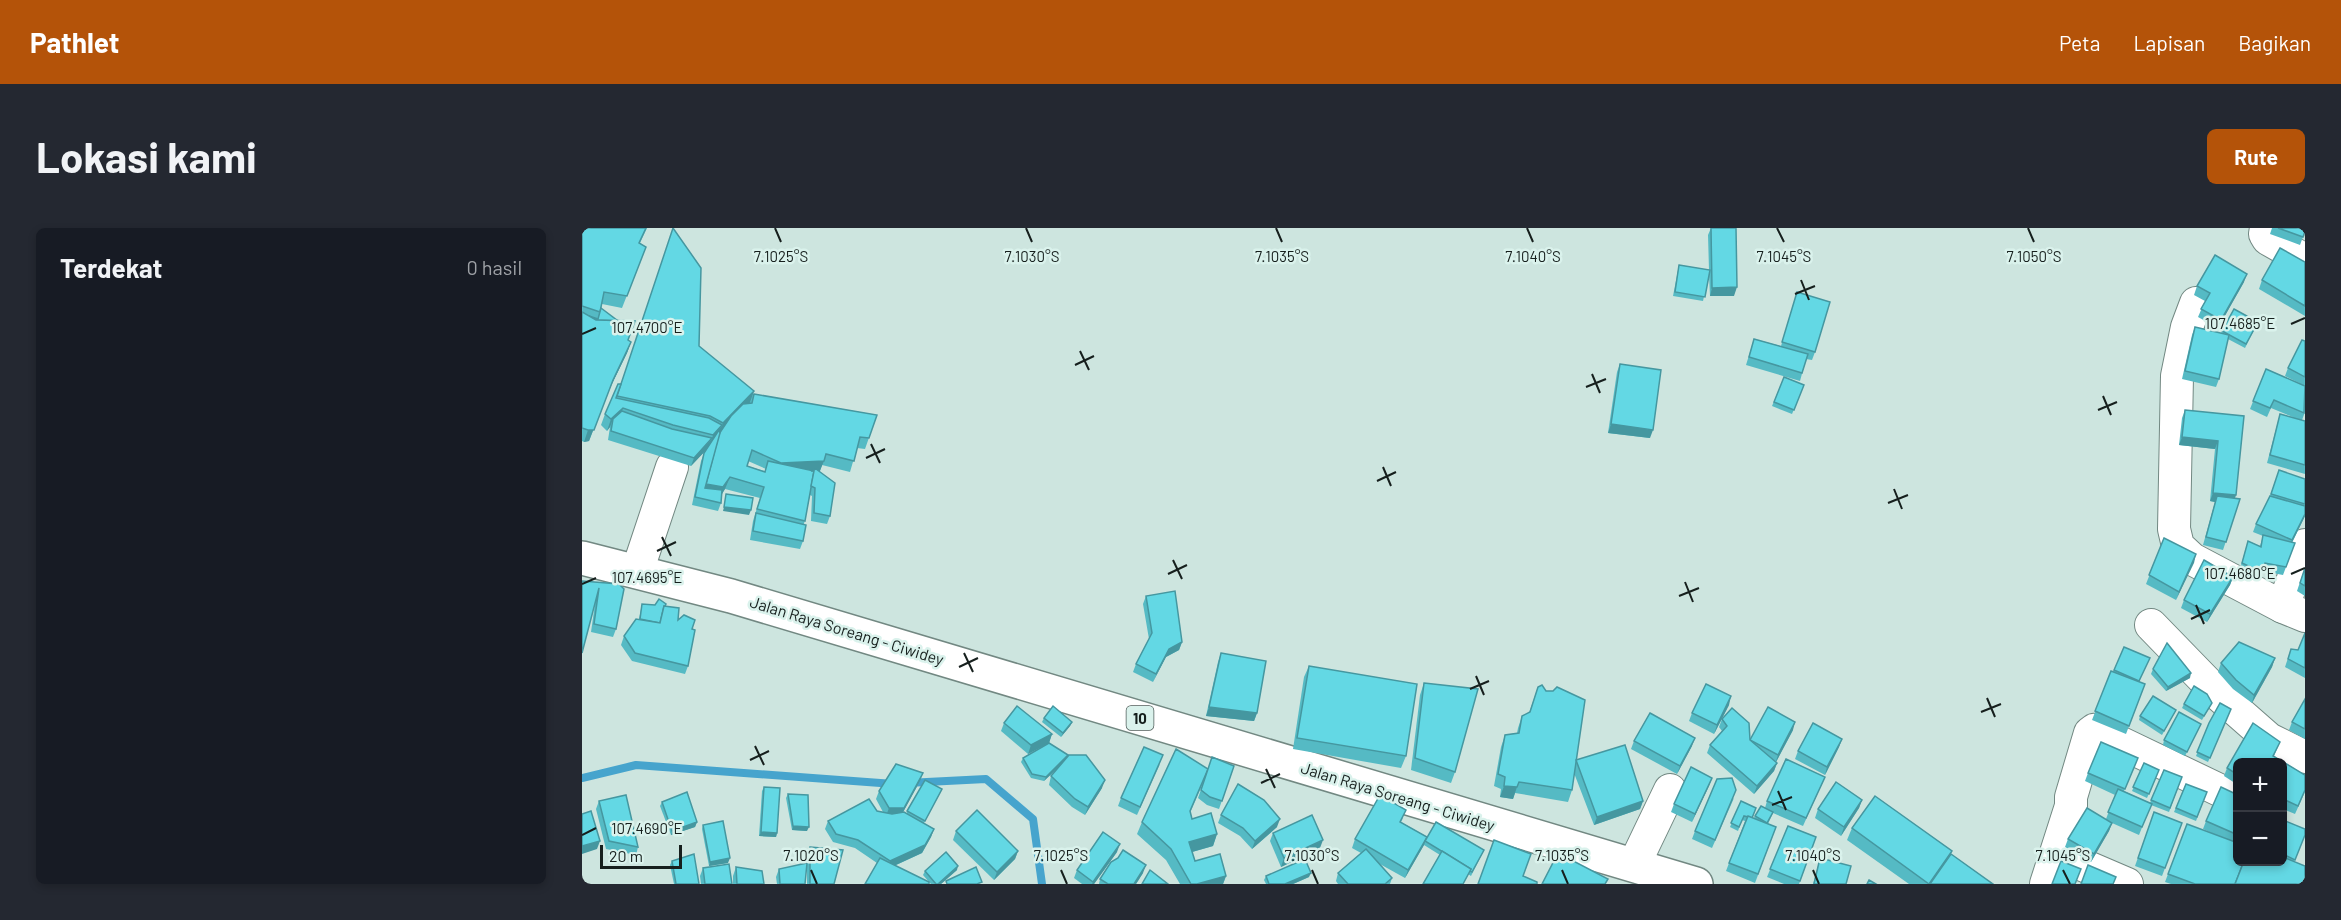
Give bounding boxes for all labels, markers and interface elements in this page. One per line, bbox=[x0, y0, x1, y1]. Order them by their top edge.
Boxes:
text: Pathlet bbox=[30, 25, 119, 59]
text: Peta bbox=[2059, 30, 2100, 55]
text: Lapisan bbox=[2133, 30, 2205, 55]
text: Bagikan bbox=[2238, 30, 2311, 55]
button: Rute bbox=[2207, 129, 2305, 184]
text: Lokasi kami bbox=[36, 131, 257, 181]
text: 7.1025°S bbox=[754, 247, 808, 265]
text: 7.1030°S bbox=[1005, 247, 1060, 265]
text: 7.1035°S bbox=[1255, 247, 1309, 265]
text: 7.1040°S bbox=[1505, 247, 1561, 265]
text: 7.1045°S bbox=[1757, 247, 1811, 265]
text: 7.1050°S bbox=[2007, 247, 2061, 265]
text: Terdekat bbox=[60, 252, 162, 283]
text: 0 hasil bbox=[466, 255, 522, 279]
text: 107.4685°E bbox=[2205, 314, 2275, 332]
text: 107.4700°E bbox=[612, 318, 682, 336]
text: 107.4680°E bbox=[2204, 564, 2276, 582]
text: 107.4695°E bbox=[612, 568, 682, 586]
street label: Jalan Raya Soreang - Ciwidey bbox=[748, 591, 947, 669]
road number: 10 bbox=[1126, 706, 1154, 730]
street label: Jalan Raya Soreang - Ciwidey bbox=[1299, 757, 1498, 835]
map controls bbox=[2233, 758, 2287, 866]
button: + bbox=[2233, 758, 2287, 812]
button: − bbox=[2233, 812, 2287, 866]
text: 107.4690°E bbox=[611, 819, 683, 837]
scale bar bbox=[600, 842, 682, 870]
text: 20 m bbox=[609, 846, 643, 865]
text: 7.1020°S bbox=[783, 846, 839, 864]
text: 7.1025°S bbox=[1034, 846, 1088, 864]
text: 7.1030°S bbox=[1285, 846, 1340, 864]
text: 7.1035°S bbox=[1535, 846, 1589, 864]
text: 7.1040°S bbox=[1785, 846, 1841, 864]
text: 7.1045°S bbox=[2036, 846, 2090, 864]

